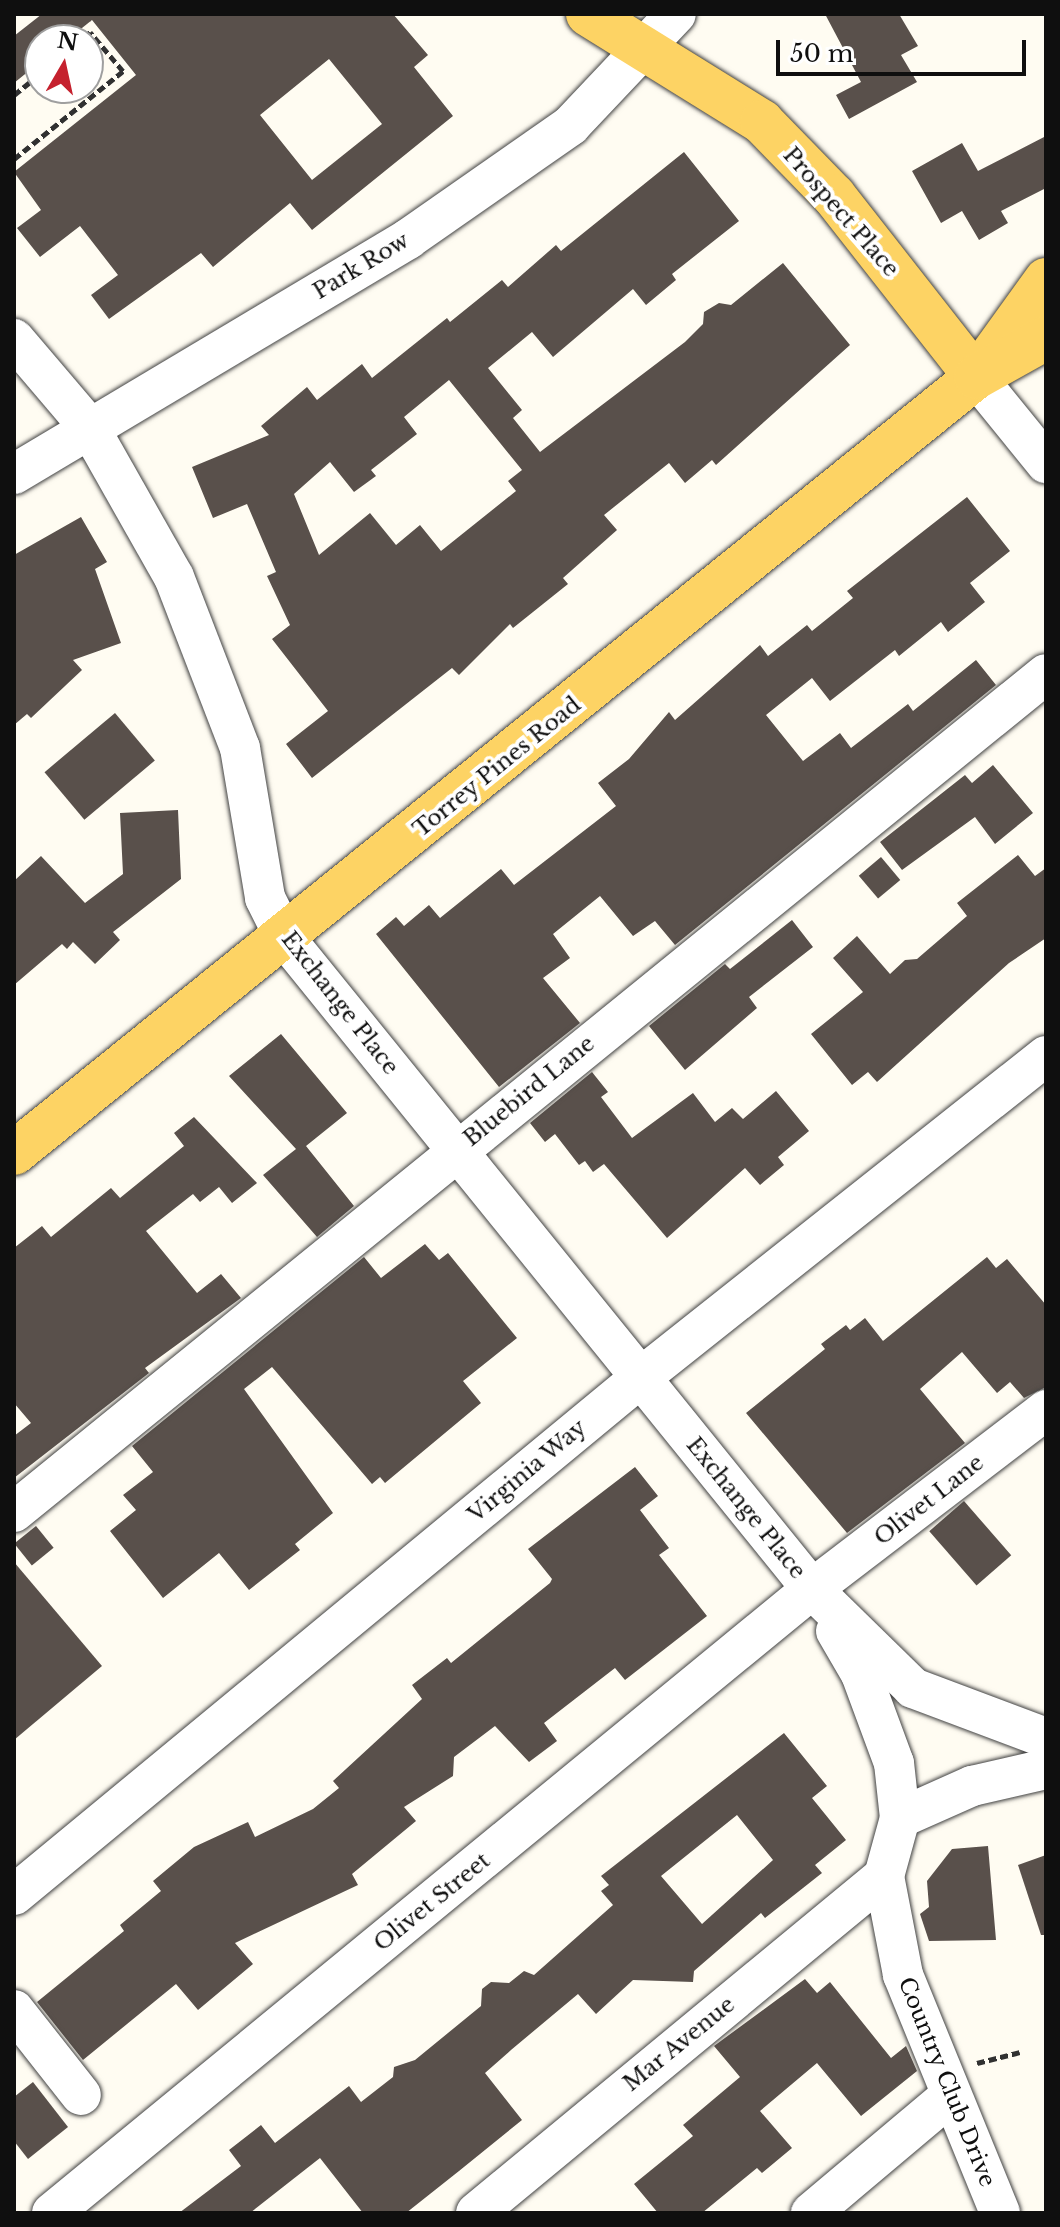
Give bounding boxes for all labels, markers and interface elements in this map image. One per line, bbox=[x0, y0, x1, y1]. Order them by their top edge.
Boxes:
north arrow bbox=[24, 24, 104, 104]
scale bar bbox=[780, 24, 1030, 74]
text: N bbox=[55, 27, 80, 57]
text: 50 m bbox=[790, 39, 853, 68]
street label: Prospect Place bbox=[778, 142, 904, 282]
street label: Park Row bbox=[308, 227, 414, 305]
street label: Torrey Pines Road bbox=[408, 691, 586, 843]
street label: Exchange Place bbox=[276, 926, 404, 1080]
street label: Bluebird Lane bbox=[458, 1030, 600, 1152]
street label: Virginia Way bbox=[462, 1414, 592, 1528]
street label: Exchange Place bbox=[681, 1432, 811, 1584]
street label: Olivet Lane bbox=[869, 1449, 989, 1551]
street label: Olivet Street bbox=[369, 1847, 495, 1957]
street label: Country Club Drive bbox=[893, 1973, 1001, 2191]
street label: Mar Avenue bbox=[618, 1991, 740, 2097]

